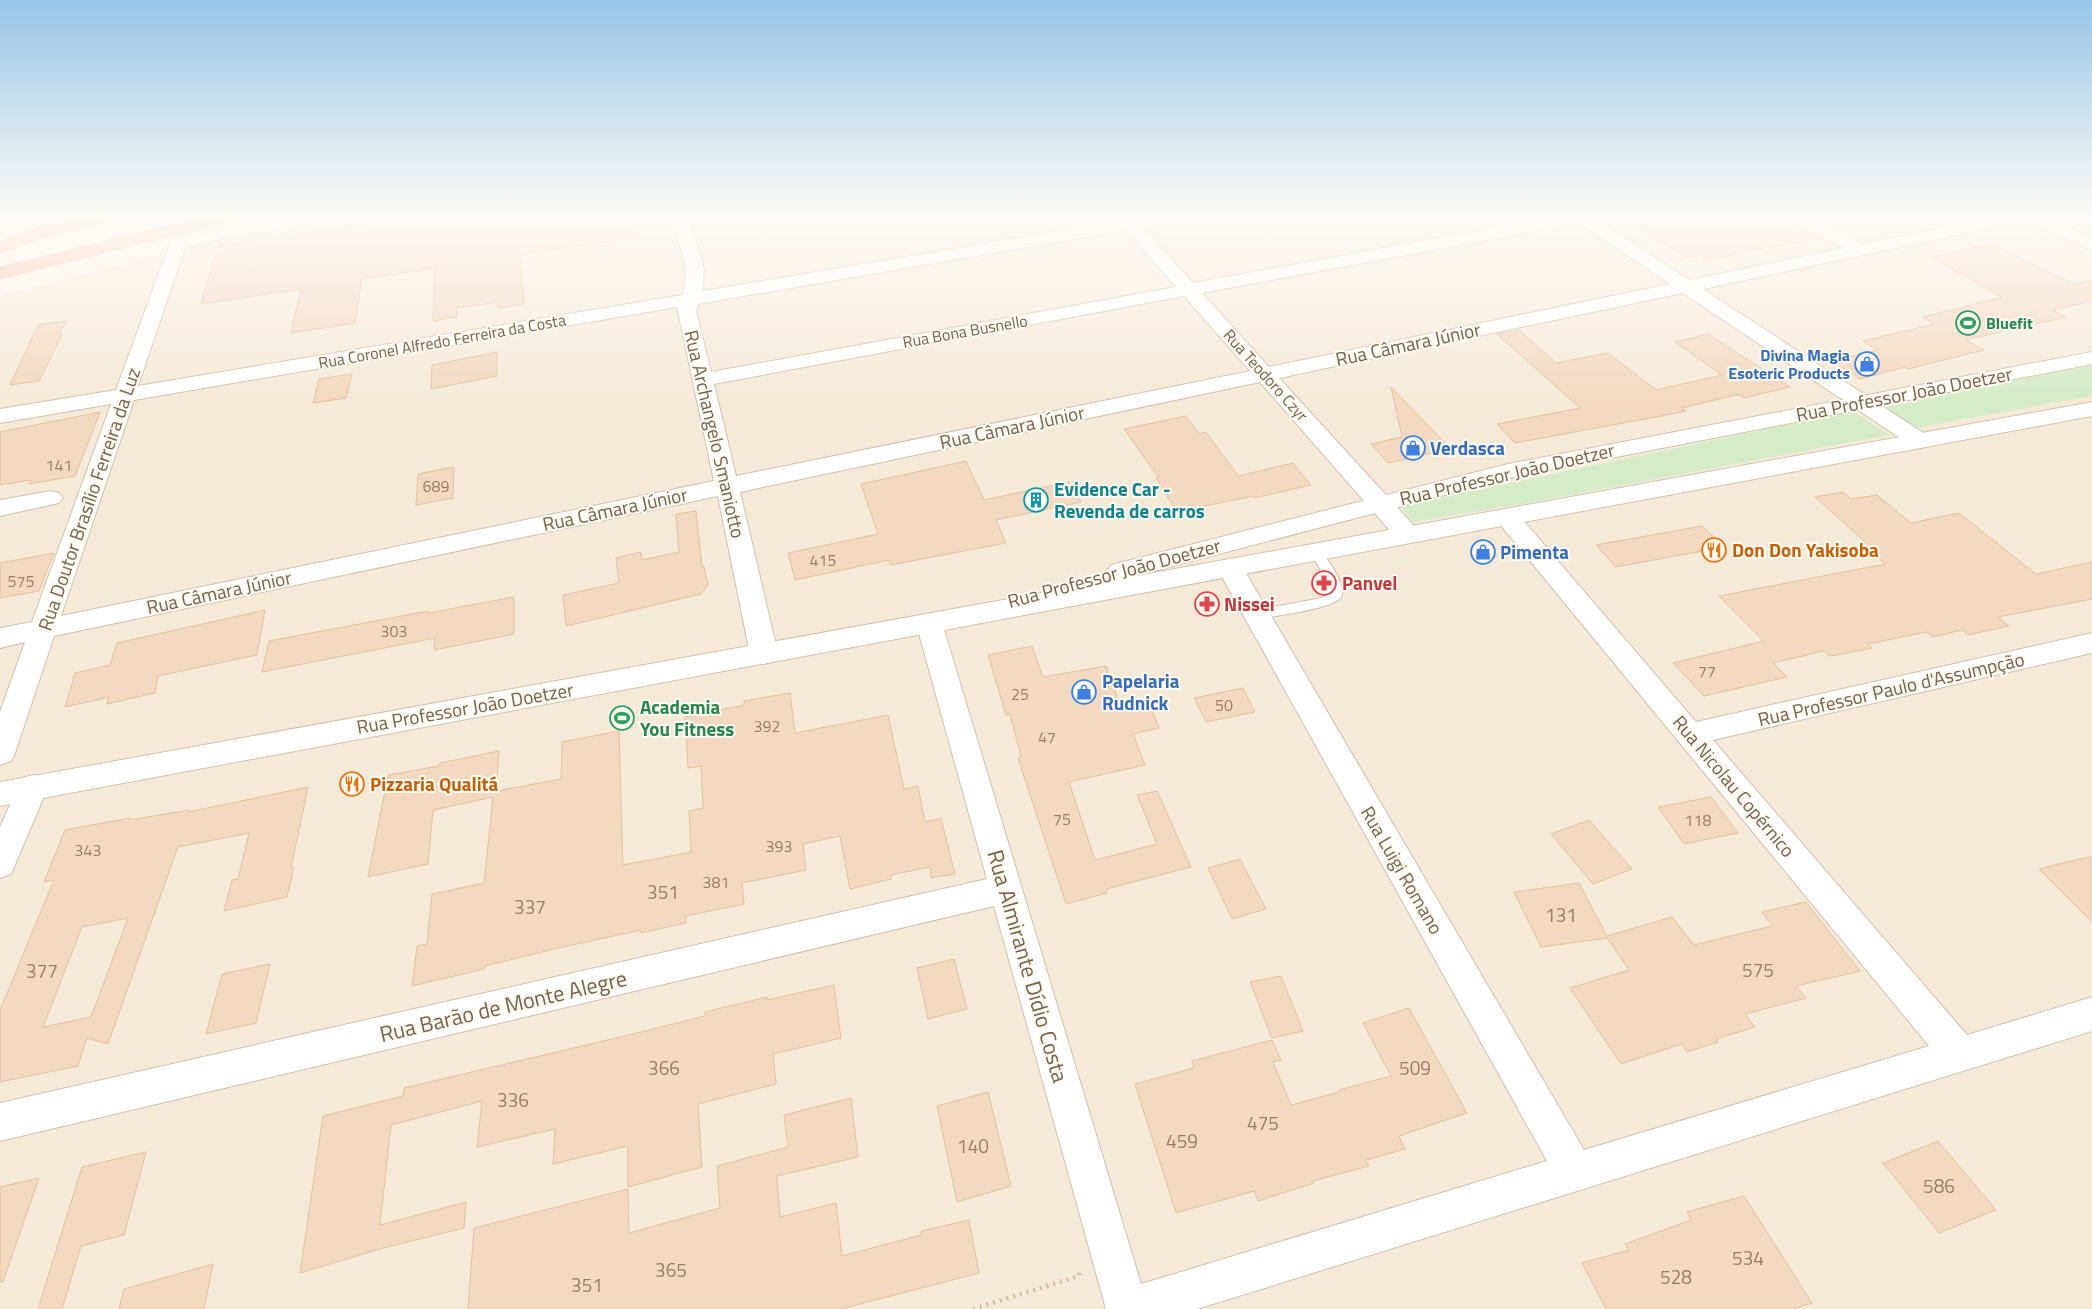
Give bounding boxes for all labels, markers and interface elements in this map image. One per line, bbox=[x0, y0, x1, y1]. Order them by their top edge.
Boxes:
street label: Rua Coronel Alfredo Ferreira da Costa bbox=[316, 307, 568, 375]
street label: Rua Bona Busnello bbox=[901, 308, 1029, 354]
sports icon: Bluefit bbox=[1955, 310, 1981, 336]
place label: Bluefit bbox=[1986, 311, 2033, 335]
street label: Rua Câmara Júnior bbox=[1333, 314, 1483, 373]
street label: Rua Teodoro Czyr bbox=[1218, 324, 1314, 427]
street label: Rua Archangelo Smaniotto bbox=[677, 327, 754, 541]
place label: Divina Magia Esoteric Products bbox=[1728, 343, 1850, 385]
shop icon: Divina Magia Esoteric Products bbox=[1854, 351, 1880, 377]
street label: Rua Professor João Doetzer bbox=[1793, 358, 2015, 429]
street label: Rua Doutor Brasílio Ferreira da Luz bbox=[30, 363, 147, 634]
street label: Rua Câmara Júnior bbox=[937, 397, 1087, 456]
place label: Verdasca bbox=[1430, 433, 1505, 462]
street label: Rua Professor João Doetzer bbox=[1397, 435, 1618, 512]
shop icon: Verdasca bbox=[1400, 435, 1426, 461]
house number: 141 bbox=[46, 453, 72, 477]
house number: 689 bbox=[423, 474, 449, 498]
place label: Evidence Car - Revenda de carros bbox=[1054, 474, 1205, 525]
street label: Rua Câmara Júnior bbox=[540, 479, 690, 538]
building icon: Evidence Car - Revenda de carros bbox=[1023, 487, 1049, 513]
street label: Rua Professor João Doetzer bbox=[1004, 530, 1224, 615]
place label: Don Don Yakisoba bbox=[1732, 535, 1879, 564]
place label: Pimenta bbox=[1500, 537, 1569, 566]
restaurant icon: Don Don Yakisoba bbox=[1701, 537, 1727, 563]
shop icon: Pimenta bbox=[1470, 539, 1496, 565]
house number: 415 bbox=[810, 548, 836, 572]
street label: Rua Câmara Júnior bbox=[144, 562, 294, 621]
place label: Panvel bbox=[1342, 568, 1397, 597]
house number: 575 bbox=[8, 569, 34, 593]
pharmacy icon: Panvel bbox=[1311, 570, 1337, 596]
place label: Nissei bbox=[1224, 589, 1275, 618]
pharmacy icon: Nissei bbox=[1194, 591, 1220, 617]
house number: 303 bbox=[381, 619, 407, 643]
street label: Rua Professor Paulo d'Assumpção bbox=[1755, 644, 2027, 733]
house number: 77 bbox=[1698, 659, 1716, 683]
place label: Papelaria Rudnick bbox=[1102, 666, 1180, 717]
street label: Rua Professor João Doetzer bbox=[354, 674, 576, 741]
shop icon: Papelaria Rudnick bbox=[1071, 679, 1097, 705]
house number: 25 bbox=[1011, 682, 1029, 706]
place label: Academia You Fitness bbox=[640, 692, 734, 743]
house number: 50 bbox=[1215, 693, 1233, 717]
sports icon: Academia You Fitness bbox=[609, 705, 635, 731]
street label: Rua Nicolau Copérnico bbox=[1666, 708, 1803, 863]
house number: 392 bbox=[754, 714, 780, 738]
house number: 47 bbox=[1038, 725, 1056, 749]
place label: Pizzaria Qualitá bbox=[370, 769, 498, 798]
restaurant icon: Pizzaria Qualitá bbox=[339, 771, 365, 797]
street label: Rua Luigi Romano bbox=[1354, 800, 1451, 939]
house number: 75 bbox=[1053, 807, 1071, 831]
house number: 118 bbox=[1685, 808, 1711, 832]
house number: 393 bbox=[766, 834, 792, 858]
house number: 343 bbox=[75, 838, 101, 862]
street label: Rua Almirante Dídio Costa bbox=[978, 846, 1078, 1086]
house number: 381 bbox=[703, 870, 729, 894]
house number: 351 bbox=[647, 877, 679, 906]
house number: 337 bbox=[514, 892, 546, 921]
house number: 131 bbox=[1545, 900, 1577, 929]
house number: 575 bbox=[1742, 955, 1774, 984]
house number: 377 bbox=[26, 956, 58, 985]
street label: Rua Barão de Monte Alegre bbox=[376, 961, 630, 1051]
house number: 366 bbox=[648, 1053, 680, 1082]
house number: 509 bbox=[1399, 1053, 1431, 1082]
house number: 336 bbox=[497, 1085, 529, 1114]
house number: 475 bbox=[1247, 1108, 1279, 1137]
house number: 459 bbox=[1166, 1126, 1198, 1155]
house number: 140 bbox=[957, 1131, 989, 1160]
house number: 586 bbox=[1923, 1171, 1955, 1200]
house number: 534 bbox=[1732, 1243, 1764, 1272]
house number: 365 bbox=[655, 1255, 687, 1284]
house number: 528 bbox=[1660, 1262, 1692, 1291]
house number: 351 bbox=[571, 1270, 603, 1299]

